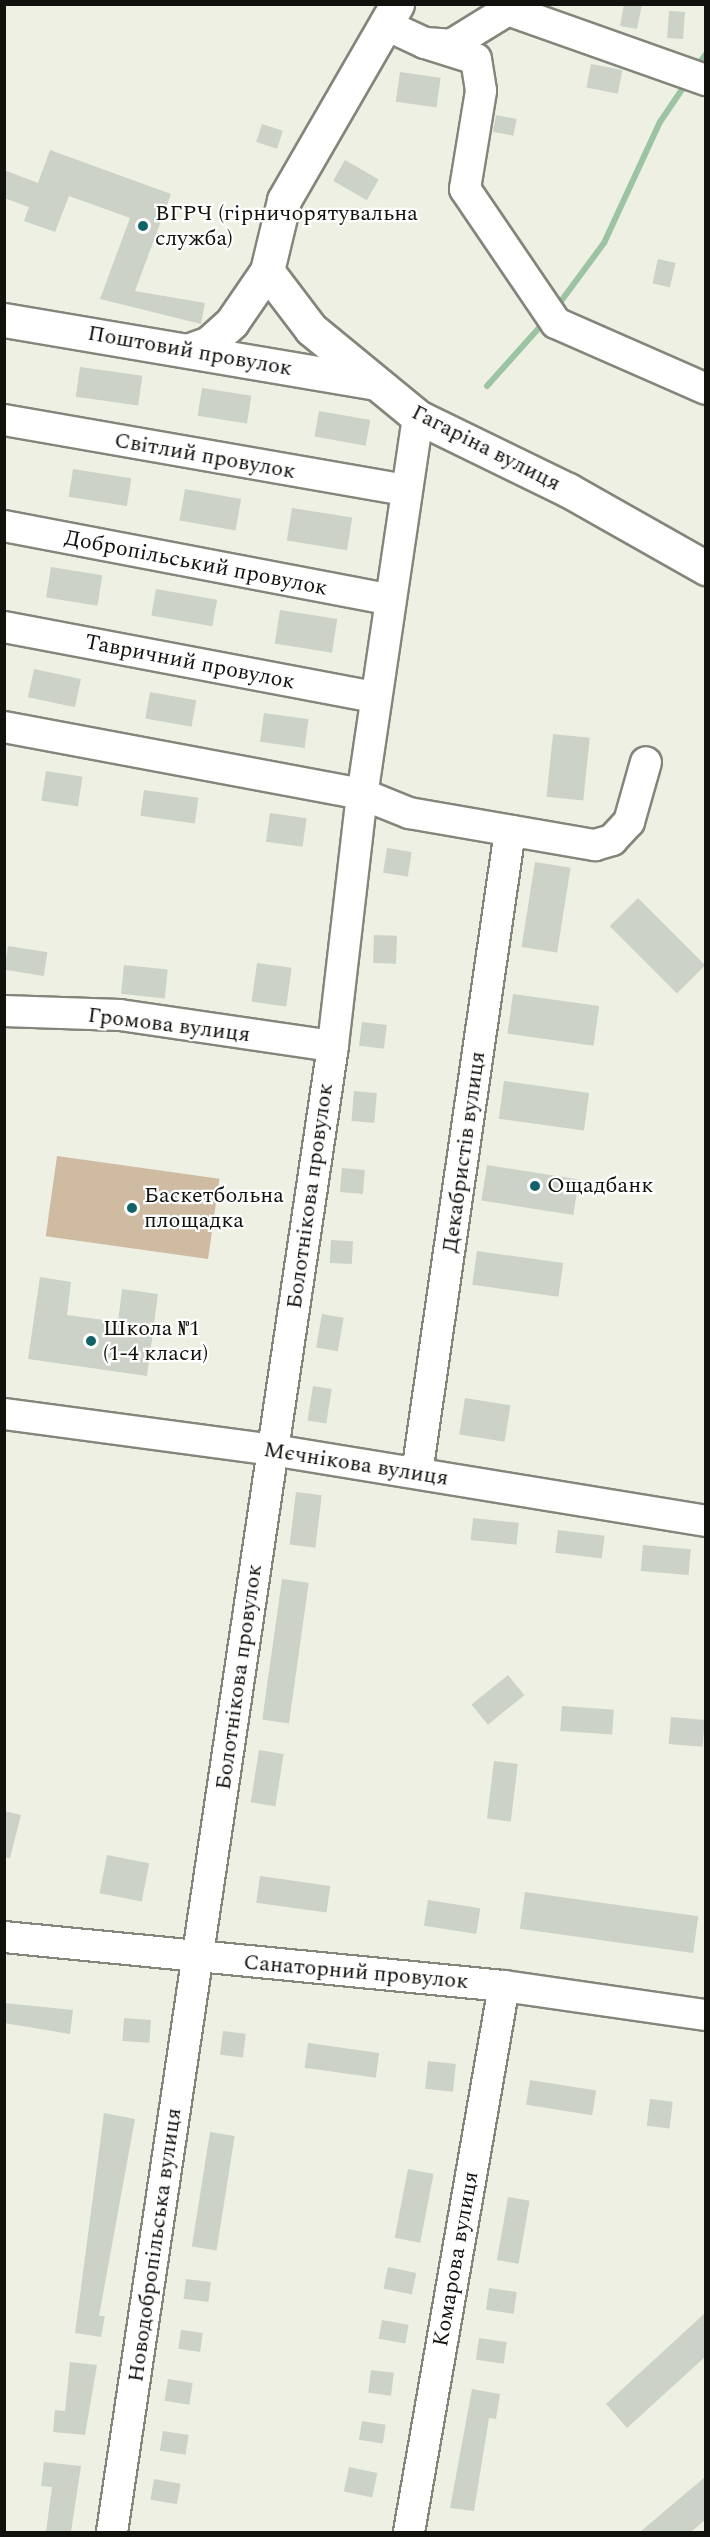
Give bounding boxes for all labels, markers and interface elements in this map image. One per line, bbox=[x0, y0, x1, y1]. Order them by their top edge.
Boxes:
place label: ВГРЧ (гірничорятувальна служба) bbox=[155, 200, 418, 252]
marker: ВГРЧ (гірничорятувальна служба) bbox=[136, 219, 150, 233]
street label: Поштовий провулок bbox=[86, 320, 294, 382]
street label: Гагаріна вулиця bbox=[407, 399, 565, 497]
street label: Світлий провулок bbox=[112, 427, 298, 485]
street label: Добропільський провулок bbox=[62, 525, 330, 601]
street label: Тавричний провулок bbox=[83, 629, 297, 695]
street label: Громова вулиця bbox=[86, 1002, 252, 1048]
street label: Декабристів вулиця bbox=[437, 1050, 491, 1254]
street label: Болотнікова провулок bbox=[281, 1081, 339, 1311]
place label: Ощадбанк bbox=[547, 1173, 654, 1199]
marker: Ощадбанк bbox=[528, 1179, 542, 1193]
place label: Баскетбольна площадка bbox=[144, 1182, 284, 1234]
marker: Баскетбольна площадка bbox=[125, 1201, 139, 1215]
place label: Школа №1 (1-4 класи) bbox=[103, 1315, 208, 1366]
marker: Школа №1 (1-4 класи) bbox=[84, 1334, 98, 1348]
street label: Мєчнікова вулиця bbox=[262, 1436, 450, 1492]
street label: Болотнікова провулок bbox=[210, 1562, 268, 1792]
street label: Санаторний провулок bbox=[242, 1949, 470, 1995]
street label: Новодобропільська вулиця bbox=[123, 2106, 187, 2384]
street label: Комарова вулиця bbox=[428, 2169, 484, 2349]

